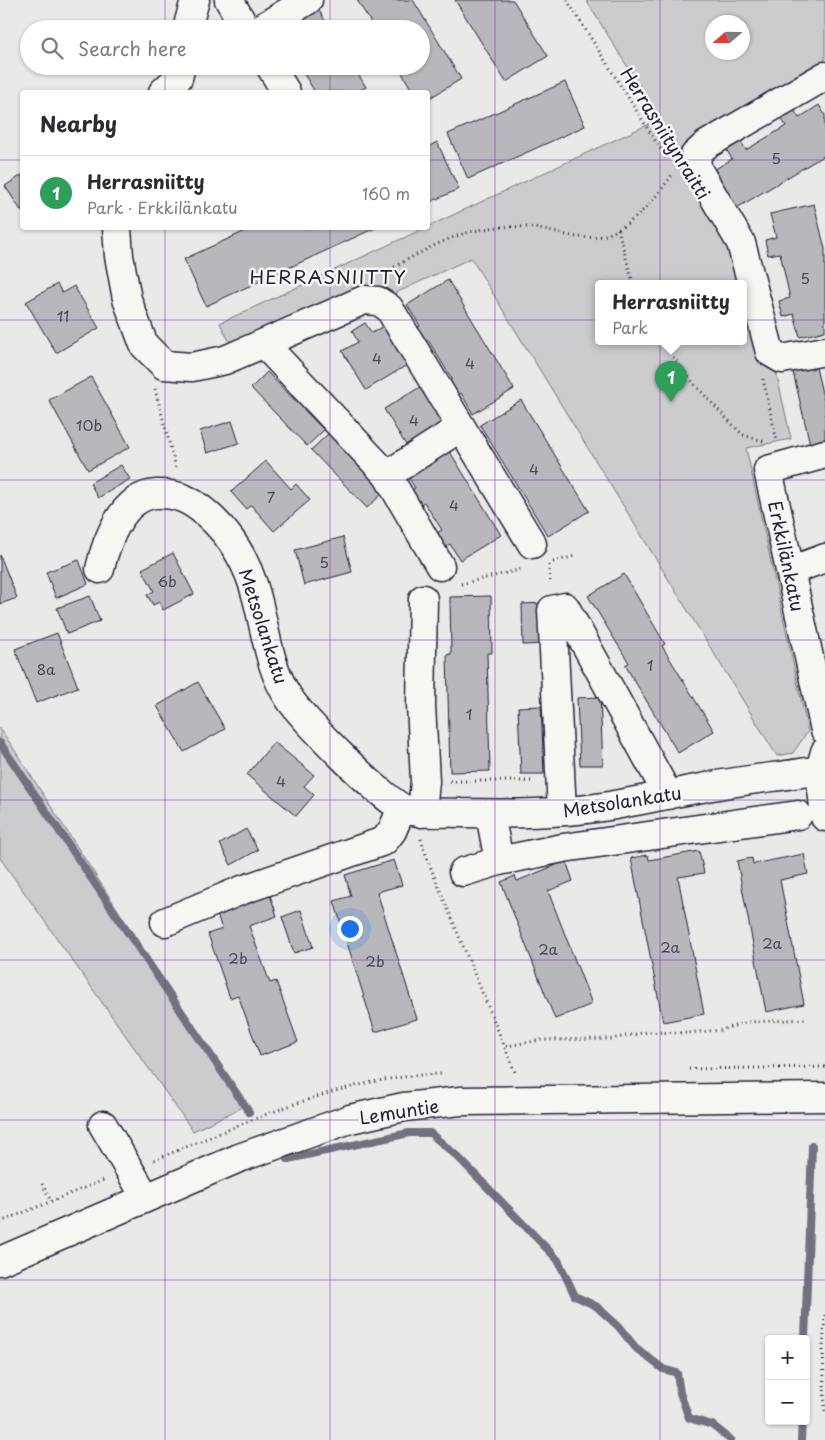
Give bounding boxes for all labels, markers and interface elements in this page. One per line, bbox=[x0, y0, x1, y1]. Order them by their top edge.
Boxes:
north arrow bbox=[705, 15, 750, 60]
search box bbox=[20, 20, 430, 75]
icon: search bbox=[38, 34, 66, 62]
text: Search here bbox=[78, 34, 187, 62]
street label: Herrasniitynraitti bbox=[614, 62, 718, 204]
text: Nearby bbox=[40, 107, 117, 139]
house number: 5 bbox=[771, 146, 781, 169]
text: Herrasniitty bbox=[87, 167, 205, 195]
text: 1 bbox=[52, 181, 60, 205]
text: 160 m bbox=[362, 181, 410, 205]
text: Park · Erkkilänkatu bbox=[87, 195, 238, 219]
district label: HERRASNIITTY bbox=[249, 262, 407, 290]
house number: 5 bbox=[800, 266, 810, 289]
popup bbox=[595, 280, 747, 345]
text: Herrasniitty bbox=[612, 287, 730, 315]
house number: 11 bbox=[57, 304, 69, 327]
text: Park bbox=[612, 315, 648, 339]
house number: 4 bbox=[372, 346, 382, 369]
house number: 4 bbox=[465, 351, 475, 374]
pin: 1 bbox=[655, 361, 687, 402]
house number: 4 bbox=[409, 408, 419, 431]
house number: 10b bbox=[76, 413, 102, 436]
house number: 4 bbox=[529, 457, 539, 480]
house number: 7 bbox=[267, 485, 276, 508]
house number: 4 bbox=[449, 493, 459, 516]
street label: Erkkilänkatu bbox=[762, 498, 812, 614]
house number: 5 bbox=[319, 550, 329, 573]
street label: Metsolankatu bbox=[233, 565, 295, 687]
house number: 6b bbox=[157, 569, 177, 592]
house number: 1 bbox=[647, 653, 653, 676]
house number: 8a bbox=[37, 657, 56, 680]
house number: 1 bbox=[466, 702, 472, 725]
house number: 4 bbox=[276, 769, 286, 792]
street label: Metsolankatu bbox=[561, 778, 683, 824]
your location bbox=[337, 916, 363, 942]
house number: 2a bbox=[762, 931, 782, 954]
house number: 2a bbox=[660, 935, 680, 958]
house number: 2a bbox=[538, 937, 558, 960]
house number: 2b bbox=[228, 946, 248, 969]
house number: 2b bbox=[365, 949, 385, 972]
street label: Lemuntie bbox=[357, 1091, 441, 1131]
map controls bbox=[765, 1335, 810, 1425]
button: + bbox=[765, 1335, 810, 1380]
button: − bbox=[765, 1380, 810, 1425]

